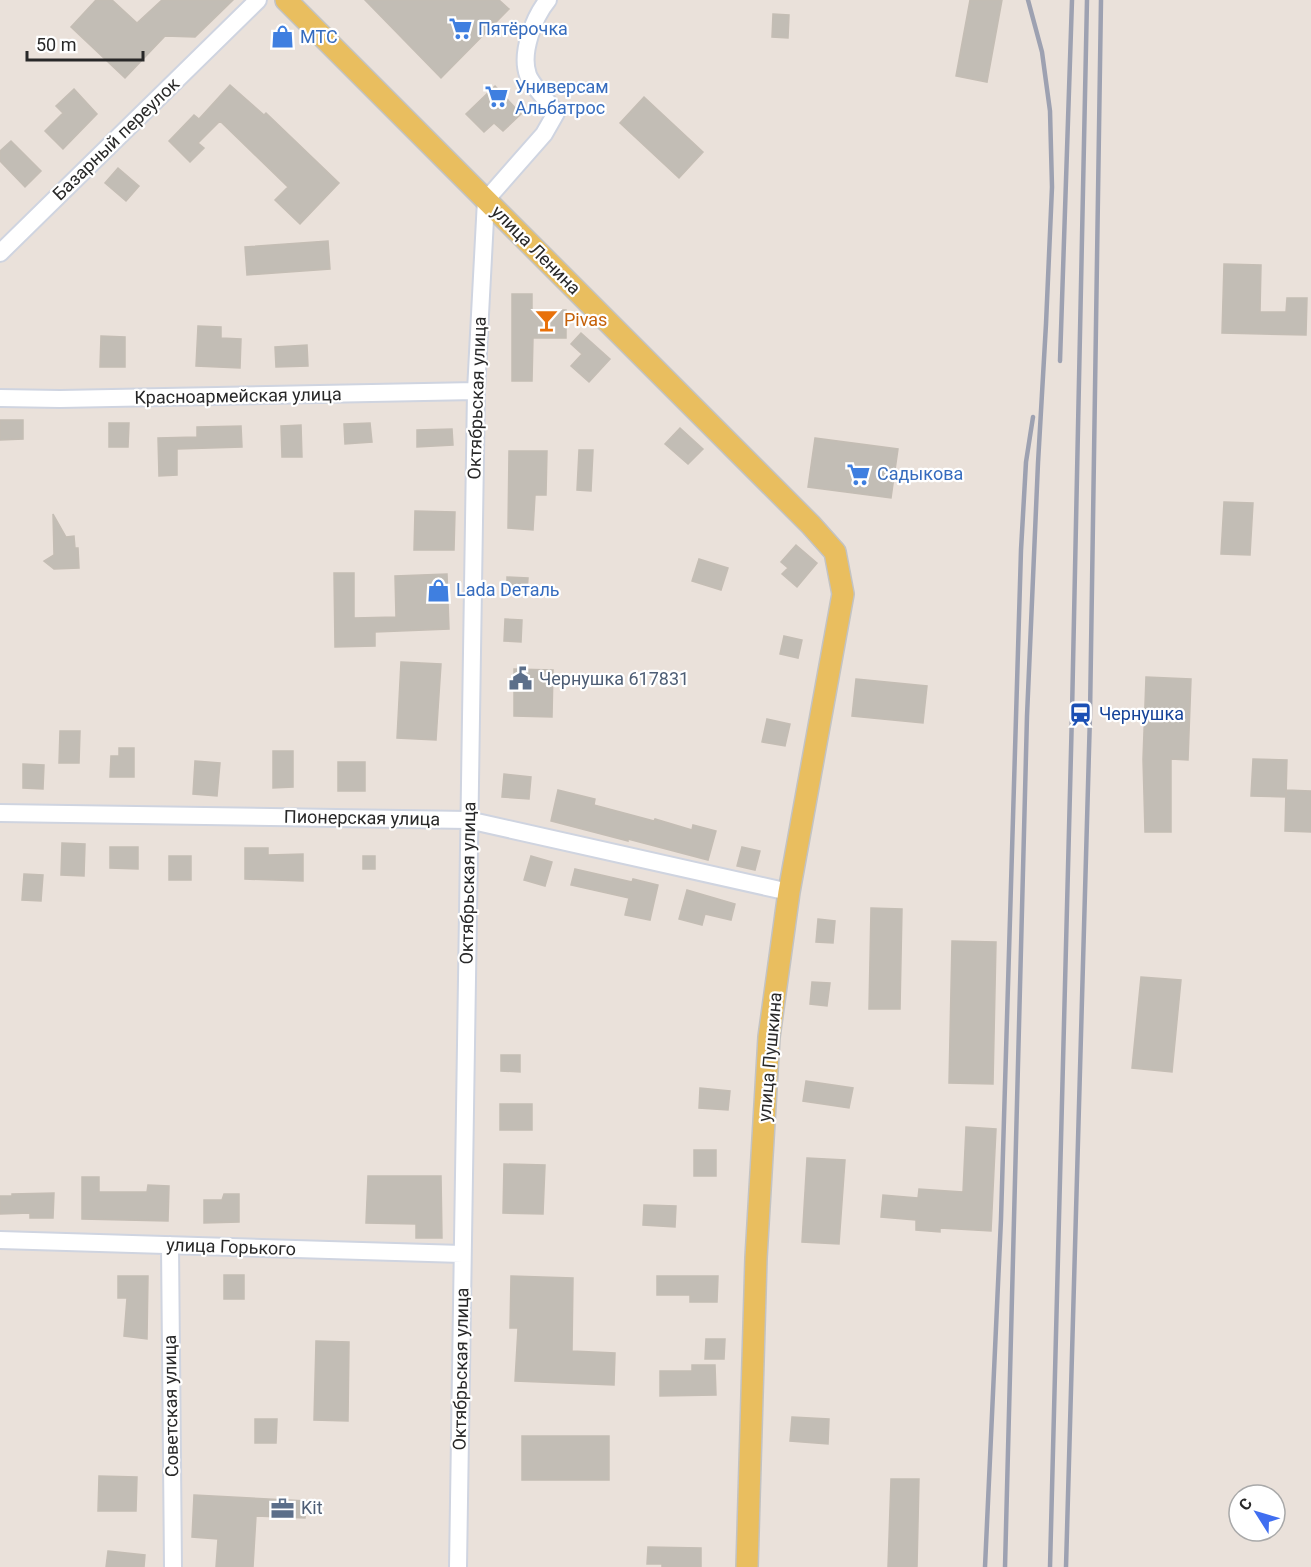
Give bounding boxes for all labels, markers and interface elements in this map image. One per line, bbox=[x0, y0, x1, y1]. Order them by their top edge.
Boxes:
supermarket icon: Пятёрочка bbox=[447, 16, 473, 42]
place label: Пятёрочка bbox=[478, 18, 568, 39]
scale bar bbox=[27, 24, 142, 62]
shop icon: МТС bbox=[269, 24, 295, 50]
place label: МТС bbox=[300, 26, 338, 47]
text: 50 m bbox=[36, 34, 76, 55]
street label: Базарный переулок bbox=[48, 73, 183, 204]
place label: Универсам Альбатрос bbox=[515, 76, 609, 118]
supermarket icon: Универсам Альбатрос bbox=[484, 84, 510, 110]
street label: улица Ленина bbox=[488, 201, 585, 298]
bar icon: Pivas bbox=[533, 307, 559, 333]
place label: Pivas bbox=[564, 309, 607, 330]
street label: Октябрьская улица bbox=[463, 316, 490, 480]
street label: Красноармейская улица bbox=[134, 383, 342, 408]
supermarket icon: Садыкова bbox=[846, 461, 872, 487]
place label: Садыкова bbox=[877, 463, 963, 484]
shop icon: Lada Dеталь bbox=[425, 577, 451, 603]
place label: Lada Dеталь bbox=[456, 579, 560, 600]
public building icon: Чернушка 617831 bbox=[508, 666, 534, 692]
place label: Чернушка 617831 bbox=[539, 668, 689, 689]
station icon: Чернушка bbox=[1068, 701, 1094, 727]
place label: Чернушка bbox=[1099, 703, 1184, 724]
street label: Октябрьская улица bbox=[456, 801, 479, 965]
street label: Пионерская улица bbox=[284, 806, 440, 829]
street label: улица Пушкина bbox=[753, 991, 786, 1123]
street label: улица Горького bbox=[166, 1234, 296, 1259]
street label: Октябрьская улица bbox=[449, 1287, 472, 1451]
street label: Советская улица bbox=[159, 1335, 182, 1477]
north arrow bbox=[1227, 1483, 1287, 1543]
text: С bbox=[1235, 1494, 1256, 1514]
office icon: Kit bbox=[270, 1495, 296, 1521]
place label: Kit bbox=[301, 1497, 323, 1518]

